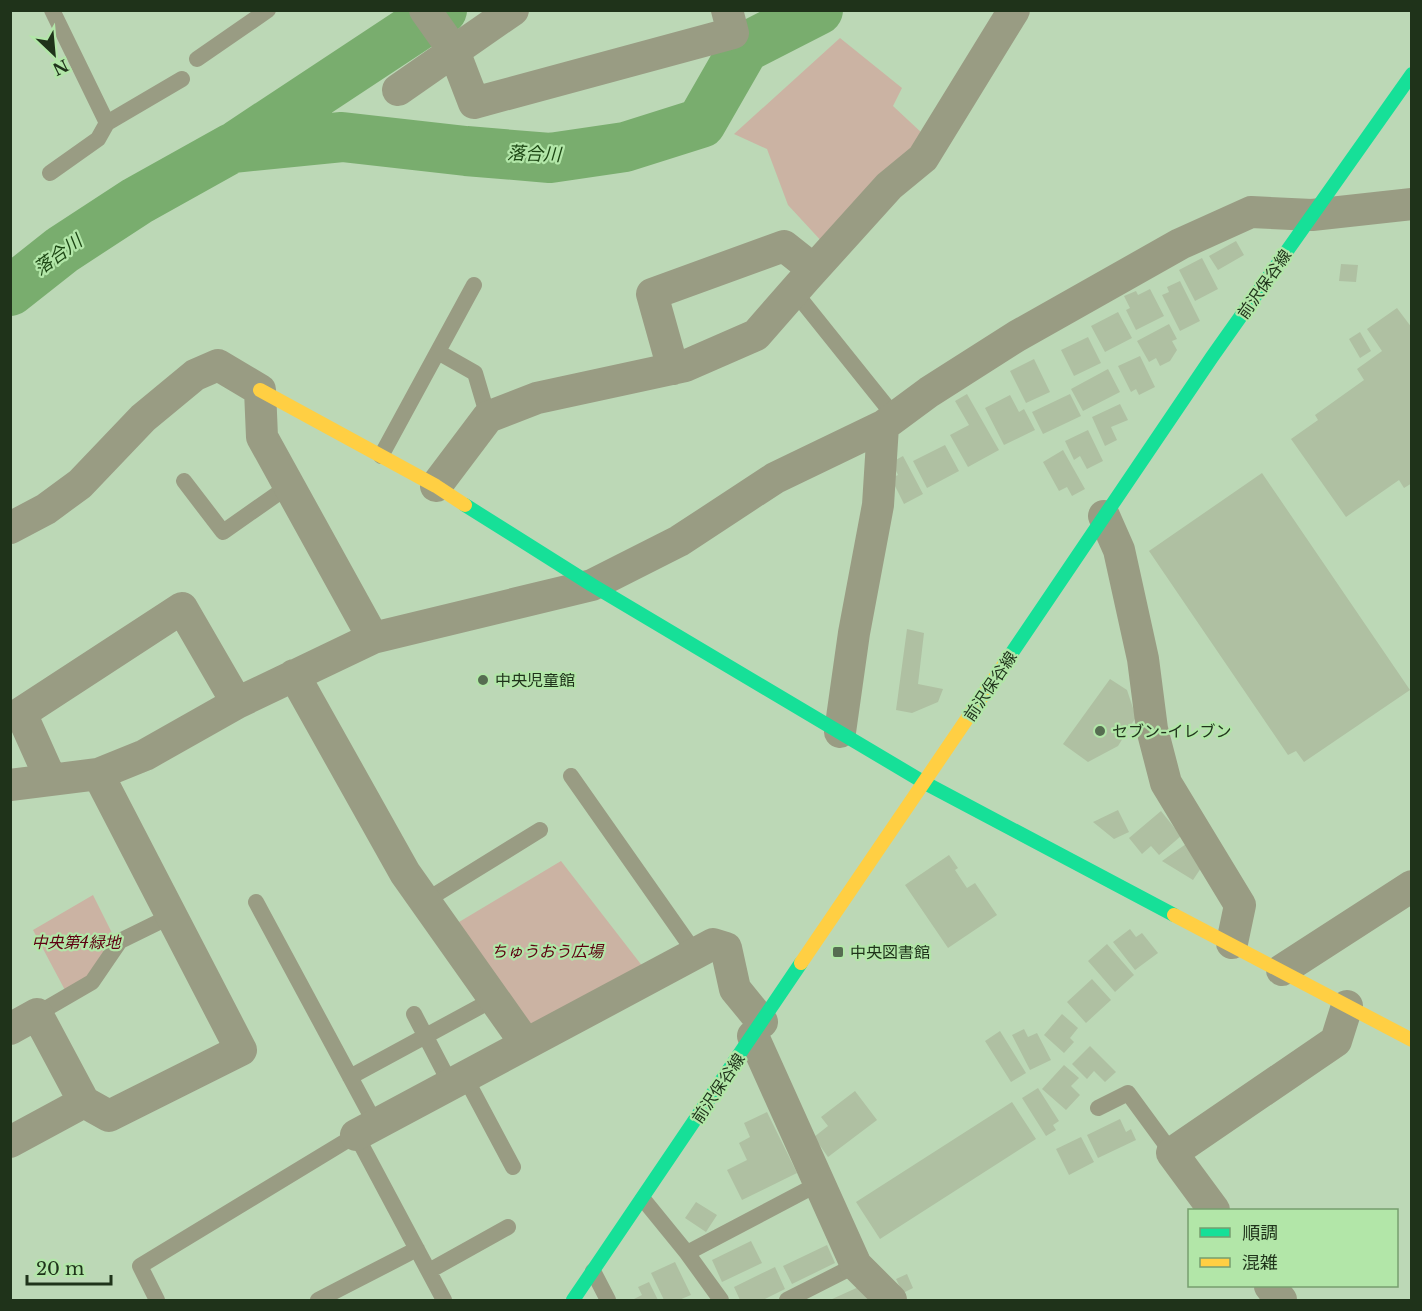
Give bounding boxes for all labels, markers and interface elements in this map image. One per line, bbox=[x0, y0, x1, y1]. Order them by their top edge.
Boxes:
north arrow bbox=[24, 24, 84, 84]
text: N bbox=[49, 55, 72, 80]
water label: 落合川 bbox=[507, 142, 563, 166]
water label: 落合川 bbox=[30, 229, 88, 280]
street label: 前沢保谷線 bbox=[1233, 245, 1295, 323]
street label: 前沢保谷線 bbox=[959, 647, 1021, 725]
place label: 中央児童館 bbox=[495, 670, 575, 690]
marker: 中央児童館 bbox=[476, 673, 490, 687]
place label: セブン-イレブン bbox=[1112, 721, 1231, 741]
marker: セブン-イレブン bbox=[1093, 724, 1107, 738]
park label: 中央第4緑地 bbox=[31, 932, 123, 952]
park label: ちゅうおう広場 bbox=[491, 941, 605, 961]
place label: 中央図書館 bbox=[850, 942, 930, 962]
marker: 中央図書館 bbox=[831, 945, 845, 959]
street label: 前沢保谷線 bbox=[687, 1049, 749, 1127]
legend bbox=[1188, 1209, 1398, 1287]
text: 順調 bbox=[1242, 1222, 1278, 1244]
scale bar bbox=[27, 1248, 111, 1286]
text: 混雑 bbox=[1242, 1252, 1278, 1274]
text: 20 m bbox=[36, 1258, 84, 1280]

